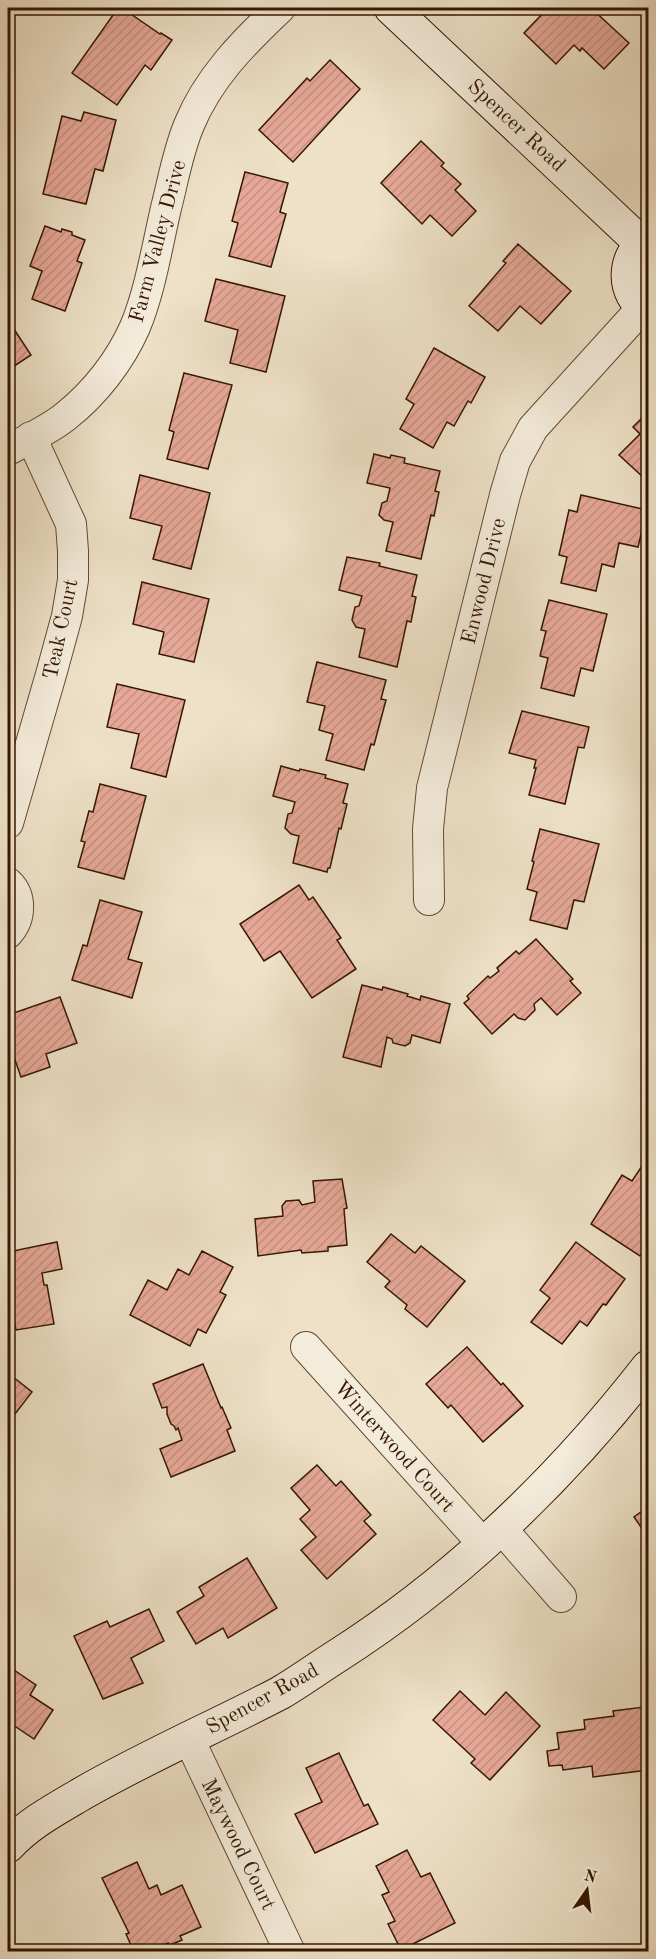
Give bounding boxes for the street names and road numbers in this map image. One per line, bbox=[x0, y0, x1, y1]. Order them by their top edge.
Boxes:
street label: Spencer Road bbox=[463, 76, 569, 176]
street label: Farm Valley Drive bbox=[127, 158, 190, 325]
street label: Enwood Drive bbox=[459, 516, 510, 647]
street label: Teak Court bbox=[41, 577, 82, 681]
street label: Winterwood Court bbox=[330, 1377, 458, 1517]
street label: Spencer Road bbox=[203, 1660, 323, 1739]
street label: Maywood Court bbox=[197, 1776, 279, 1914]

